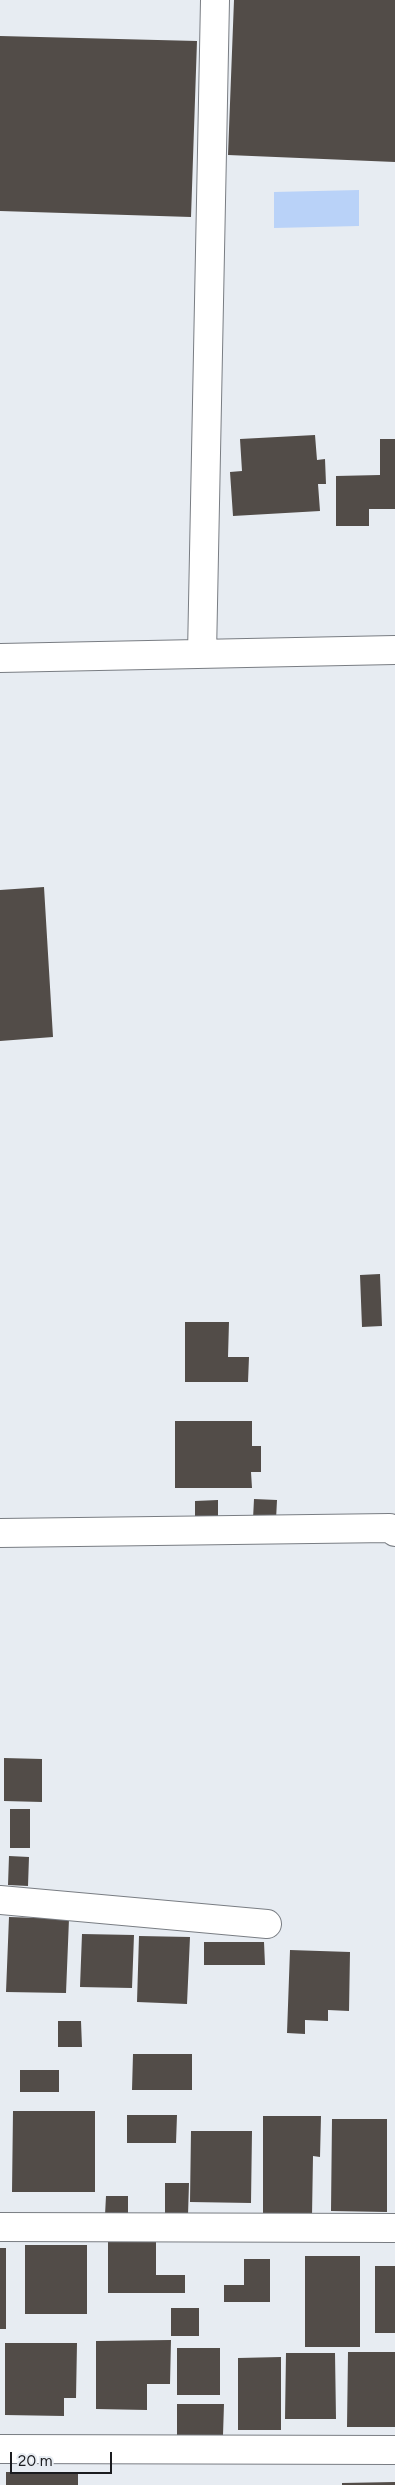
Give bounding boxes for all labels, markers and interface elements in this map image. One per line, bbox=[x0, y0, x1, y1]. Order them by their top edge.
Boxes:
scale bar bbox=[12, 2442, 115, 2474]
text: 20 m bbox=[18, 2452, 52, 2470]

